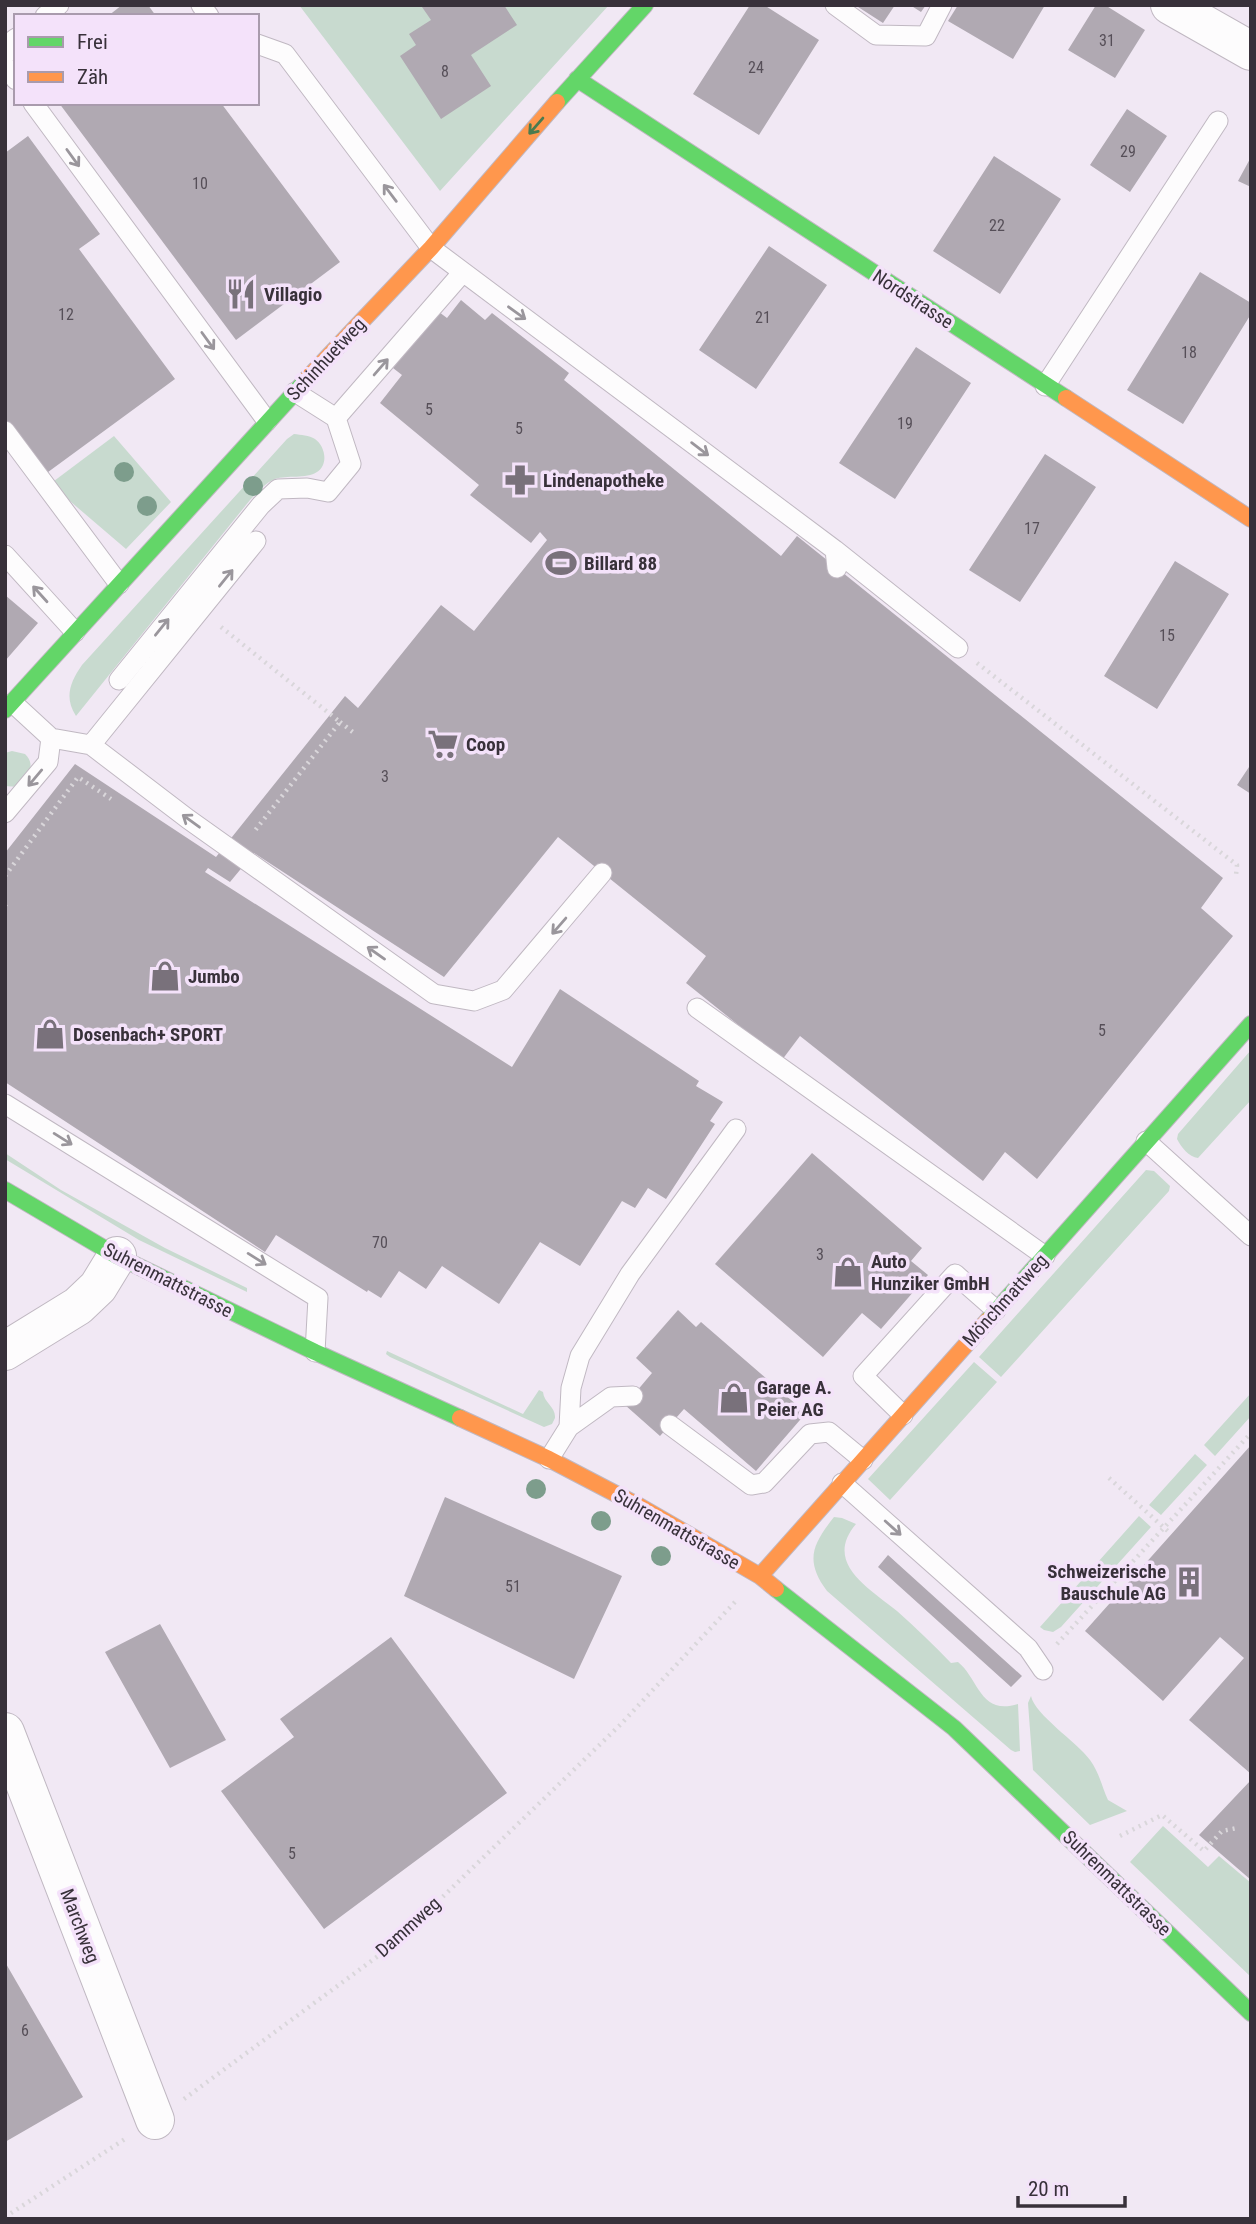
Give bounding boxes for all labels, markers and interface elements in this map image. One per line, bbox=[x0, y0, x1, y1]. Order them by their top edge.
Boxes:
legend bbox=[14, 14, 259, 105]
text: Frei bbox=[77, 30, 108, 54]
house number: 31 bbox=[1099, 31, 1115, 50]
house number: 24 bbox=[748, 58, 764, 77]
house number: 8 bbox=[441, 62, 449, 81]
text: Zäh bbox=[77, 65, 108, 89]
one-way arrow bbox=[528, 116, 544, 134]
house number: 29 bbox=[1120, 142, 1136, 161]
one-way arrow bbox=[66, 148, 81, 167]
house number: 10 bbox=[192, 174, 208, 193]
one-way arrow bbox=[382, 184, 397, 203]
house number: 22 bbox=[989, 216, 1005, 235]
street label: Nordstrasse bbox=[868, 264, 958, 334]
restaurant icon: Villagio bbox=[224, 277, 258, 311]
place label: Villagio bbox=[264, 283, 322, 306]
house number: 12 bbox=[58, 305, 74, 324]
one-way arrow bbox=[507, 306, 526, 321]
house number: 21 bbox=[755, 308, 771, 327]
street label: Schinhuetweg bbox=[282, 313, 370, 405]
one-way arrow bbox=[201, 332, 216, 350]
house number: 18 bbox=[1181, 343, 1197, 362]
one-way arrow bbox=[373, 358, 389, 376]
house number: 5 bbox=[425, 400, 433, 419]
house number: 19 bbox=[897, 414, 913, 433]
house number: 5 bbox=[515, 419, 523, 438]
one-way arrow bbox=[690, 442, 709, 456]
pharmacy icon: Lindenapotheke bbox=[503, 463, 537, 497]
place label: Lindenapotheke bbox=[543, 469, 664, 492]
house number: 17 bbox=[1024, 519, 1040, 538]
sports icon: Billard 88 bbox=[544, 546, 578, 580]
place label: Billard 88 bbox=[584, 552, 657, 575]
one-way arrow bbox=[218, 569, 234, 587]
one-way arrow bbox=[32, 585, 48, 603]
one-way arrow bbox=[154, 619, 170, 637]
house number: 15 bbox=[1159, 626, 1175, 645]
supermarket icon: Coop bbox=[426, 727, 460, 761]
place label: Coop bbox=[466, 733, 505, 756]
house number: 3 bbox=[381, 767, 389, 786]
one-way arrow bbox=[27, 769, 43, 787]
one-way arrow bbox=[182, 814, 201, 828]
one-way arrow bbox=[551, 916, 567, 934]
one-way arrow bbox=[367, 946, 386, 960]
shop icon: Jumbo bbox=[148, 959, 182, 993]
place label: Jumbo bbox=[188, 965, 240, 988]
shop icon: Dosenbach+ SPORT bbox=[33, 1017, 67, 1051]
house number: 5 bbox=[1098, 1021, 1106, 1040]
place label: Dosenbach+ SPORT bbox=[73, 1023, 223, 1046]
one-way arrow bbox=[53, 1133, 73, 1147]
house number: 70 bbox=[372, 1233, 388, 1252]
street label: Suhrenmattstrasse bbox=[100, 1238, 236, 1322]
house number: 3 bbox=[816, 1245, 824, 1264]
street label: Mönchmattweg bbox=[958, 1249, 1052, 1351]
place label: Auto Hunziker GmbH bbox=[871, 1250, 990, 1295]
one-way arrow bbox=[247, 1251, 266, 1266]
shop icon: Auto Hunziker GmbH bbox=[831, 1255, 865, 1289]
place label: Garage A. Peier AG bbox=[757, 1376, 832, 1421]
shop icon: Garage A. Peier AG bbox=[717, 1381, 751, 1415]
street label: Suhrenmattstrasse bbox=[610, 1484, 744, 1574]
one-way arrow bbox=[884, 1520, 902, 1536]
place label: Schweizerische Bauschule AG bbox=[1047, 1560, 1166, 1605]
building icon: Schweizerische Bauschule AG bbox=[1172, 1565, 1206, 1599]
house number: 51 bbox=[505, 1577, 521, 1596]
street label: Suhrenmattstrasse bbox=[1058, 1826, 1176, 1941]
house number: 5 bbox=[288, 1844, 296, 1863]
street label: Marchweg bbox=[55, 1886, 105, 1966]
street label: Dammweg bbox=[371, 1892, 445, 1962]
house number: 6 bbox=[21, 2021, 29, 2040]
scale bar bbox=[1018, 2164, 1125, 2208]
text: 20 m bbox=[1028, 2177, 1069, 2201]

